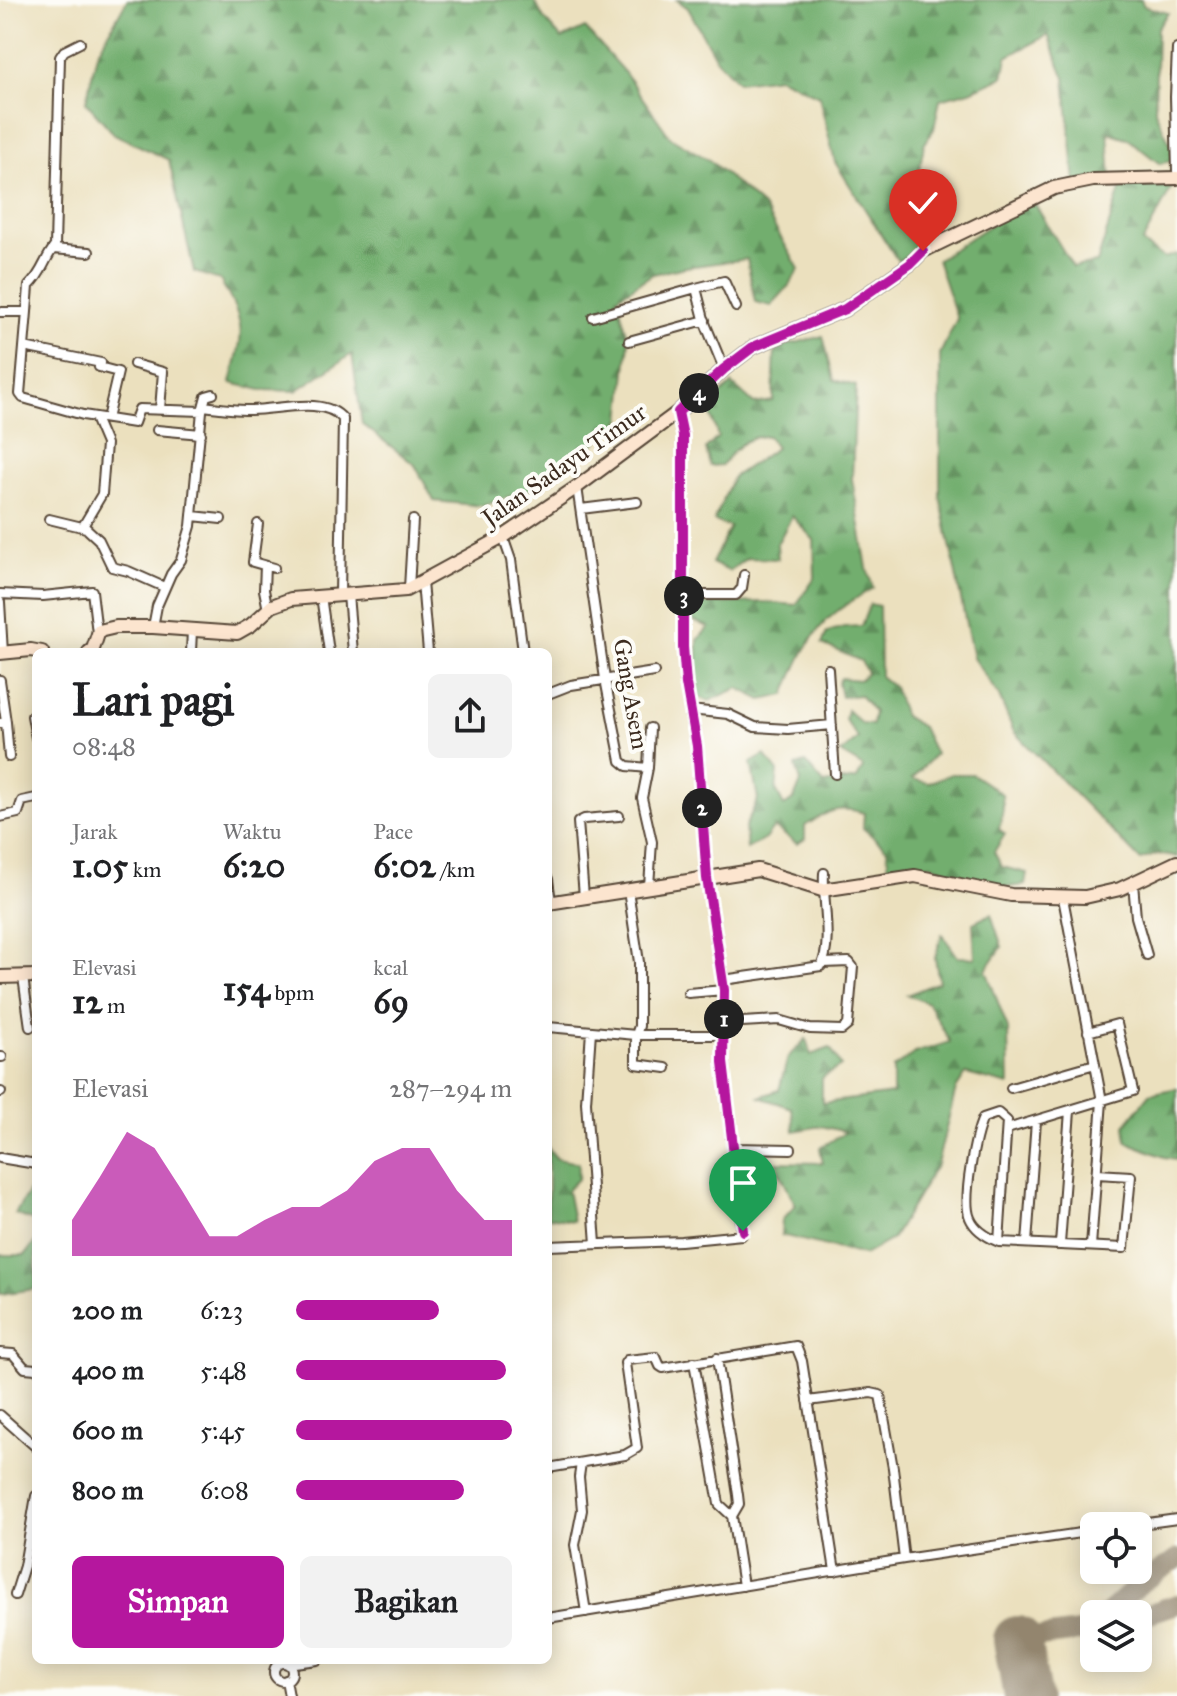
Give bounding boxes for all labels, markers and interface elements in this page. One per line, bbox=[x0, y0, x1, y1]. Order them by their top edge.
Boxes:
pin bbox=[889, 169, 957, 251]
icon: check bbox=[901, 181, 945, 225]
pin: 4 bbox=[679, 373, 719, 413]
text: 4 bbox=[693, 379, 705, 406]
street label: Jalan Sadayu Timur bbox=[474, 397, 652, 535]
pin: 3 bbox=[664, 576, 704, 616]
text: 3 bbox=[680, 582, 688, 609]
street label: Gang Asem bbox=[606, 636, 656, 752]
text: Lari pagi bbox=[72, 673, 234, 727]
button: share bbox=[428, 674, 512, 758]
text: 08:48 bbox=[72, 730, 136, 762]
pin: 2 bbox=[682, 788, 722, 828]
text: 2 bbox=[697, 794, 707, 821]
text: Jarak bbox=[72, 818, 117, 845]
text: Waktu bbox=[223, 818, 281, 845]
text: Pace bbox=[373, 818, 413, 845]
text: 1.05 bbox=[72, 845, 128, 886]
text: 6:20 bbox=[223, 845, 285, 886]
text: 6:02 bbox=[373, 845, 436, 886]
text: km bbox=[128, 856, 162, 883]
text: /km bbox=[436, 856, 475, 883]
text: Elevasi bbox=[72, 954, 137, 981]
text: kcal bbox=[373, 954, 408, 981]
text: 154 bbox=[223, 968, 270, 1009]
text: bpm bbox=[270, 979, 315, 1006]
text: 12 bbox=[72, 981, 102, 1022]
text: 69 bbox=[373, 981, 409, 1022]
text: m bbox=[102, 992, 125, 1019]
pin: 1 bbox=[704, 999, 744, 1039]
text: 1 bbox=[720, 1005, 728, 1032]
text: Elevasi bbox=[72, 1072, 148, 1104]
text: 287–294 m bbox=[389, 1072, 512, 1104]
pin bbox=[709, 1149, 777, 1231]
icon: arrive bbox=[721, 1161, 765, 1205]
text: 200 m bbox=[72, 1294, 143, 1326]
text: 6:23 bbox=[200, 1294, 243, 1326]
text: 400 m bbox=[72, 1354, 144, 1386]
text: 5:48 bbox=[200, 1354, 247, 1386]
text: 600 m bbox=[72, 1414, 143, 1446]
text: 5:45 bbox=[200, 1414, 245, 1446]
text: 800 m bbox=[72, 1474, 144, 1506]
text: 6:08 bbox=[200, 1474, 249, 1506]
map controls bbox=[1080, 1512, 1152, 1672]
button: locate bbox=[1080, 1512, 1152, 1584]
button: Simpan bbox=[72, 1556, 284, 1648]
button: Bagikan bbox=[300, 1556, 512, 1648]
button: layers bbox=[1080, 1600, 1152, 1672]

